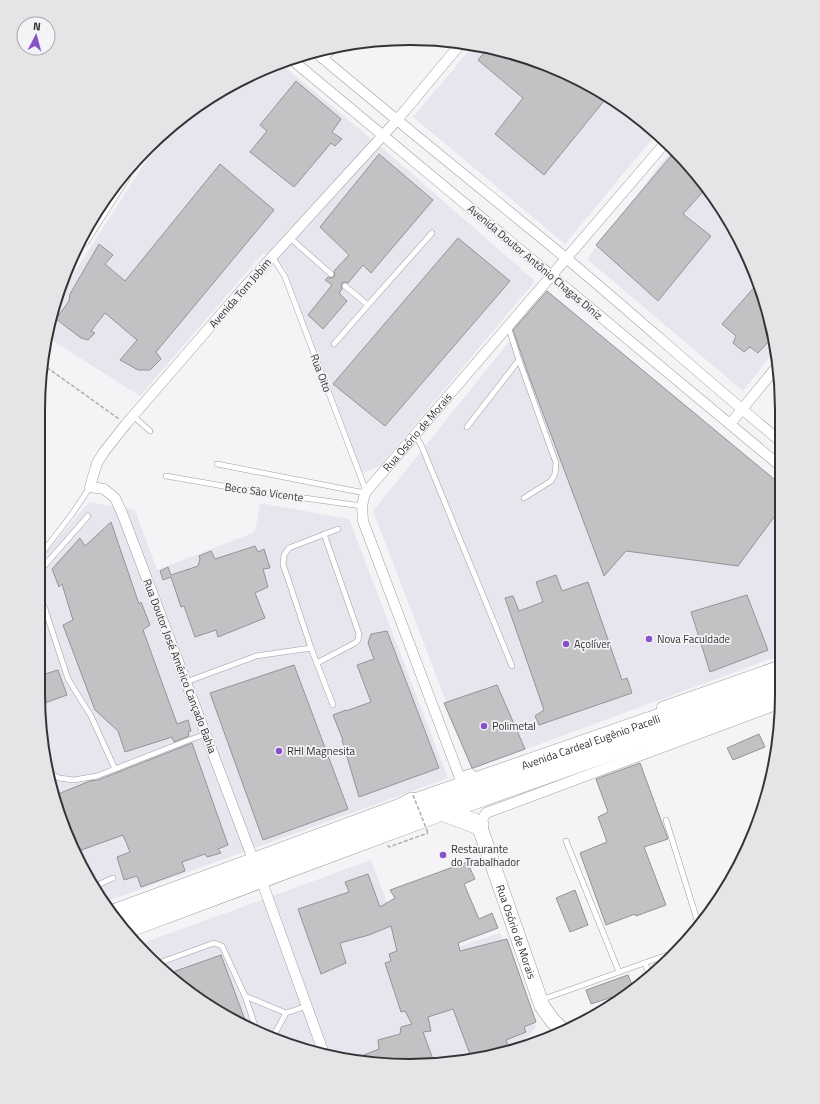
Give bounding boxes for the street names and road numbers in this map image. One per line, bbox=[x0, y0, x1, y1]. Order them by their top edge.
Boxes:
street label: Avenida Doutor Antônio Chagas Diniz bbox=[464, 201, 606, 323]
street label: Avenida Tom Jobim bbox=[205, 255, 275, 331]
street label: Rua Oito bbox=[306, 352, 336, 395]
street label: Rua Osório de Morais bbox=[379, 389, 455, 475]
street label: Beco São Vicente bbox=[224, 479, 305, 506]
street label: Rua Doutor José Américo Cançado Bahia bbox=[139, 577, 221, 756]
street label: Avenida Cardeal Eugênio Pacelli bbox=[519, 711, 662, 774]
street label: Rua Osório de Morais bbox=[492, 882, 540, 981]

